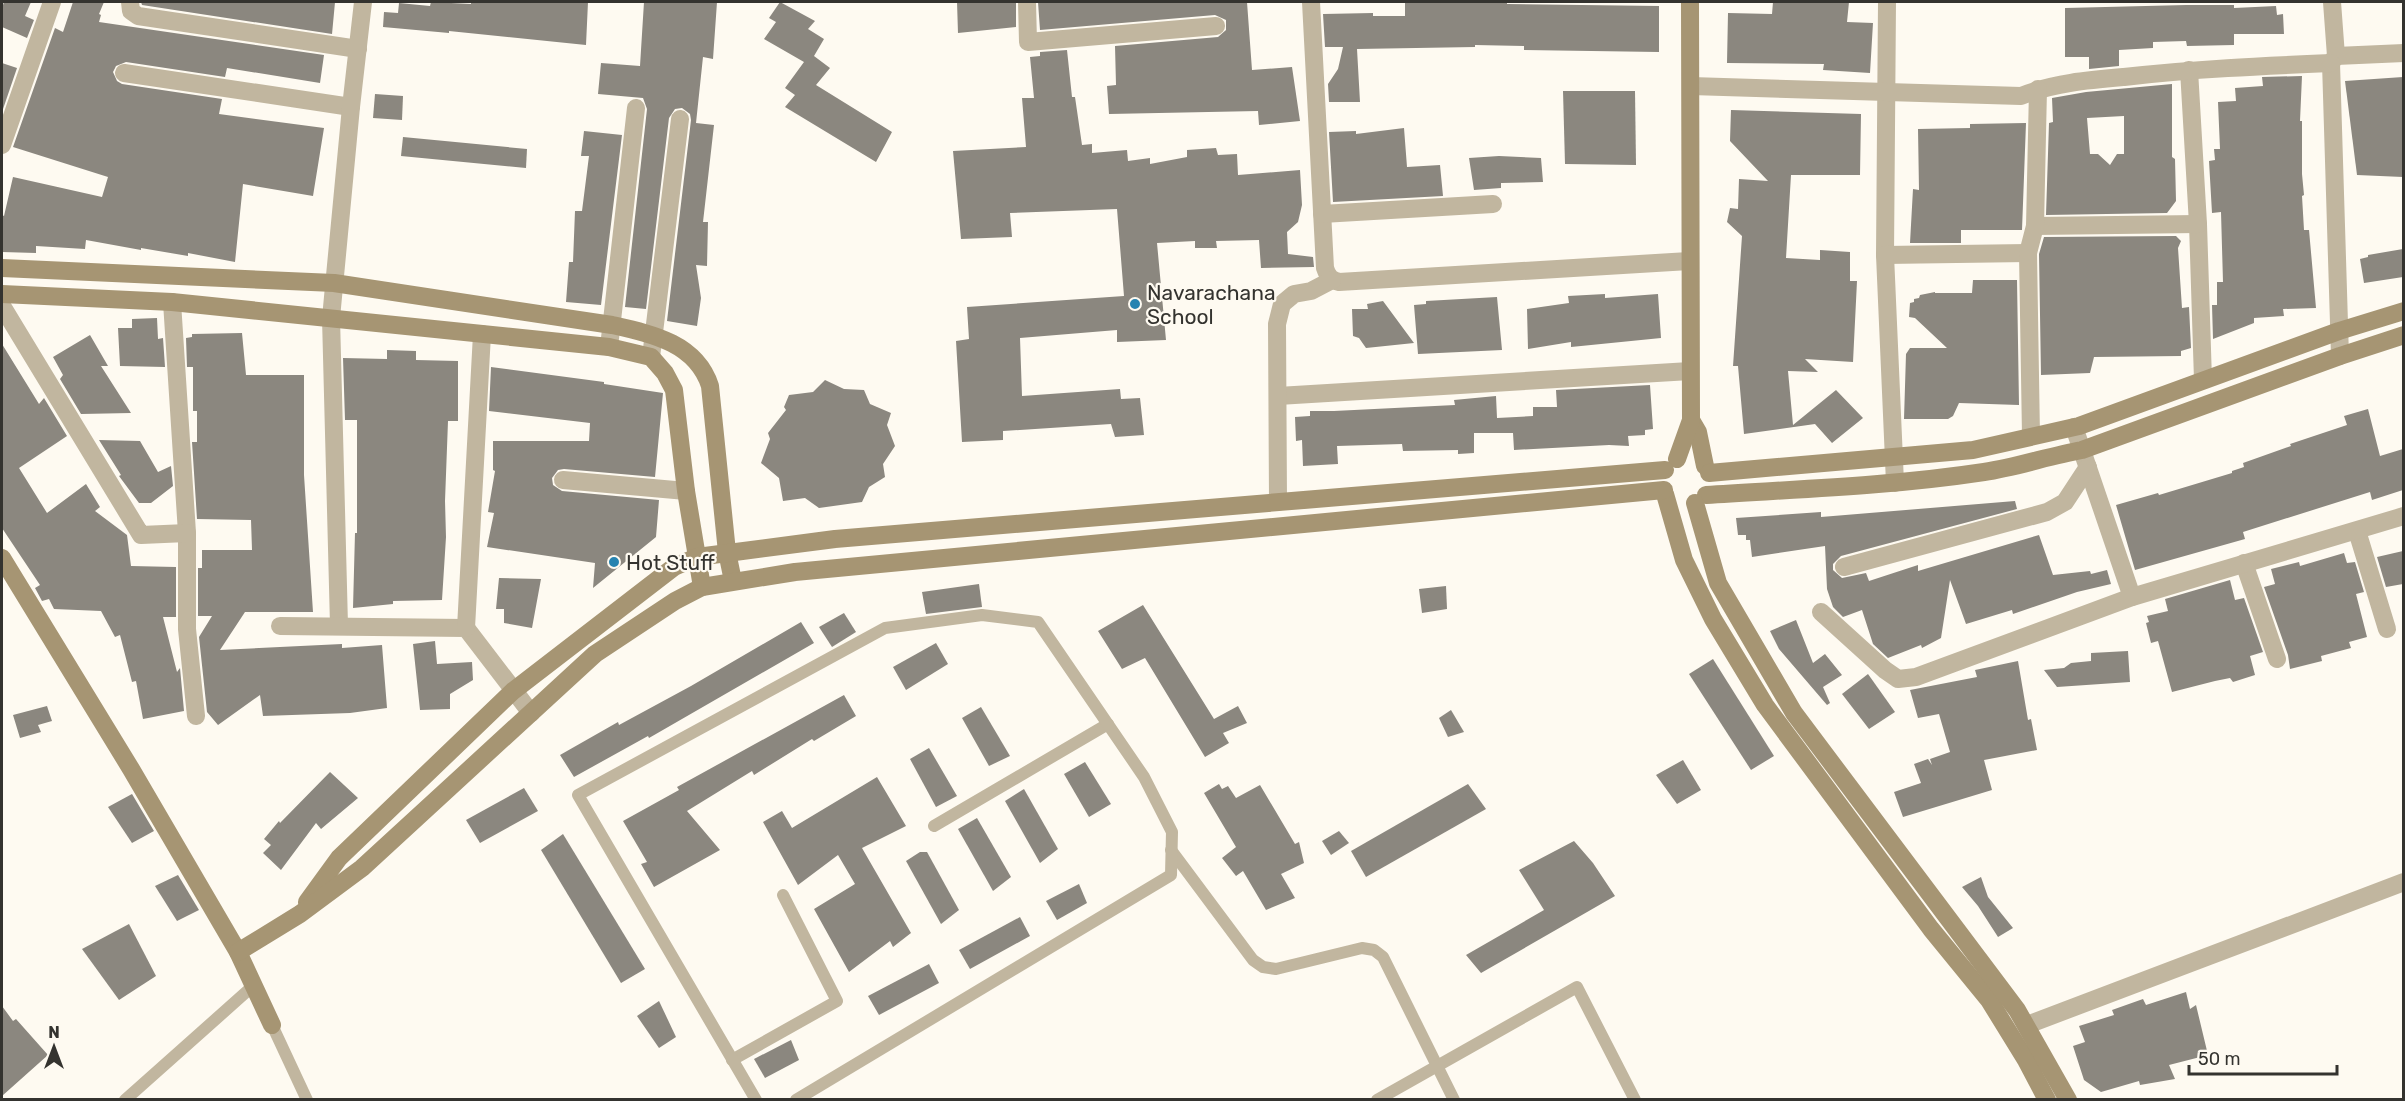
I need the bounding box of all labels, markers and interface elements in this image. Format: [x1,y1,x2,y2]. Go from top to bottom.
place label: Navarachana School [1147,280,1275,329]
marker: Navarachana School [1128,297,1142,311]
place label: Hot Stuff [626,550,715,575]
marker: Hot Stuff [607,555,621,569]
north arrow [24,1017,84,1077]
text: N [48,1023,60,1042]
scale bar [2189,1038,2338,1076]
text: 50 m [2198,1048,2241,1070]

